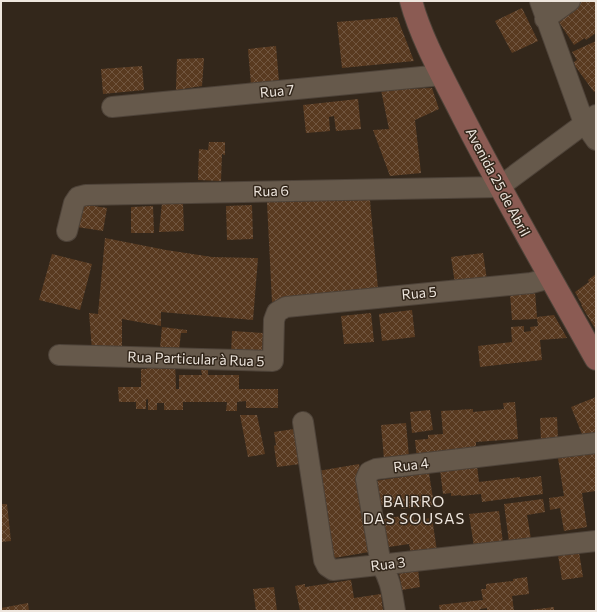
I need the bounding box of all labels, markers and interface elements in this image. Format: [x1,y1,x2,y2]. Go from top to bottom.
street label: Rua 7 [259,81,295,100]
street label: Avenida 25 de Abril [463,125,534,239]
street label: Rua 6 [253,182,289,199]
street label: Rua 5 [401,283,437,303]
street label: Rua Particular à Rua 5 [127,348,265,369]
street label: Rua 4 [392,454,430,475]
district label: BAIRRO DAS SOUSAS [363,492,465,527]
street label: Rua 3 [369,553,406,574]

